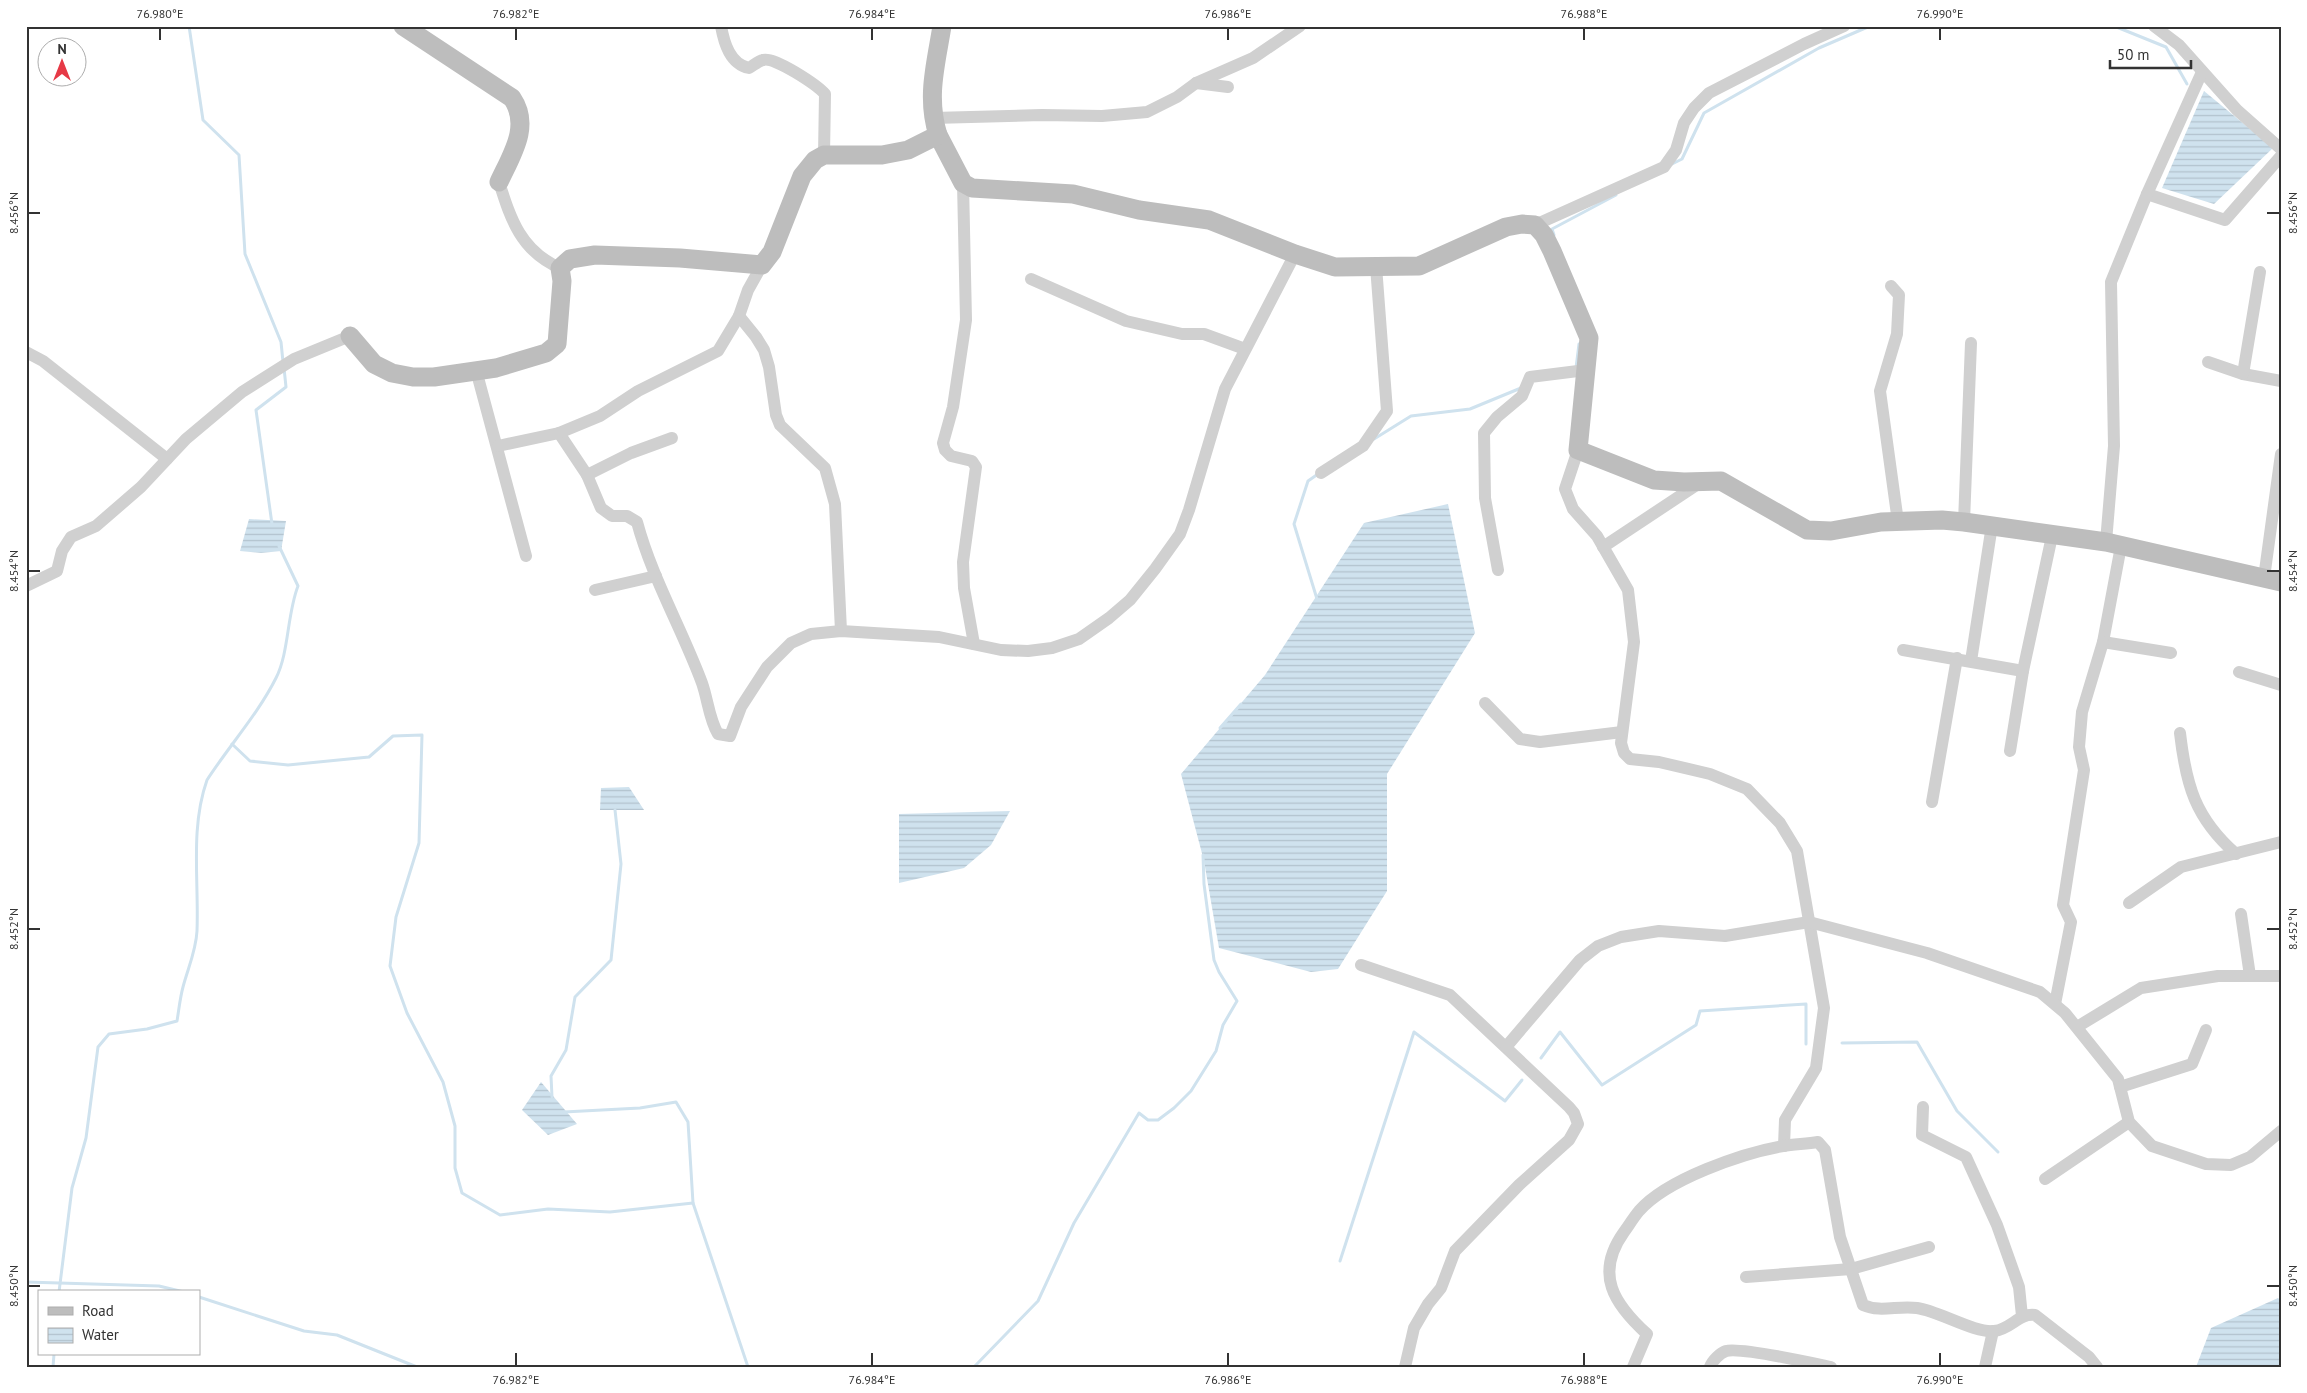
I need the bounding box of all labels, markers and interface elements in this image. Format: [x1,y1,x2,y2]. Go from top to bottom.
text: 76.980°E [137,6,183,21]
text: 76.982°E [493,6,539,21]
text: 76.984°E [849,6,895,21]
text: 76.986°E [1205,6,1251,21]
text: 76.988°E [1561,6,1607,21]
text: 76.990°E [1917,6,1963,21]
north arrow [38,38,88,88]
scale bar [2110,38,2191,70]
text: N [57,40,67,58]
text: 50 m [2117,45,2150,64]
text: 8.456°N [6,192,21,234]
text: 8.456°N [2285,192,2300,234]
text: 8.454°N [6,550,21,592]
text: 8.454°N [2285,550,2300,592]
text: 8.452°N [6,908,21,950]
text: 8.452°N [2285,908,2300,950]
text: 8.450°N [6,1265,21,1307]
text: 8.450°N [2285,1265,2300,1307]
legend [38,1290,200,1356]
text: Road [82,1301,114,1320]
text: Water [82,1325,119,1344]
text: 76.982°E [493,1372,539,1387]
text: 76.984°E [849,1372,895,1387]
text: 76.986°E [1205,1372,1251,1387]
text: 76.988°E [1561,1372,1607,1387]
text: 76.990°E [1917,1372,1963,1387]

